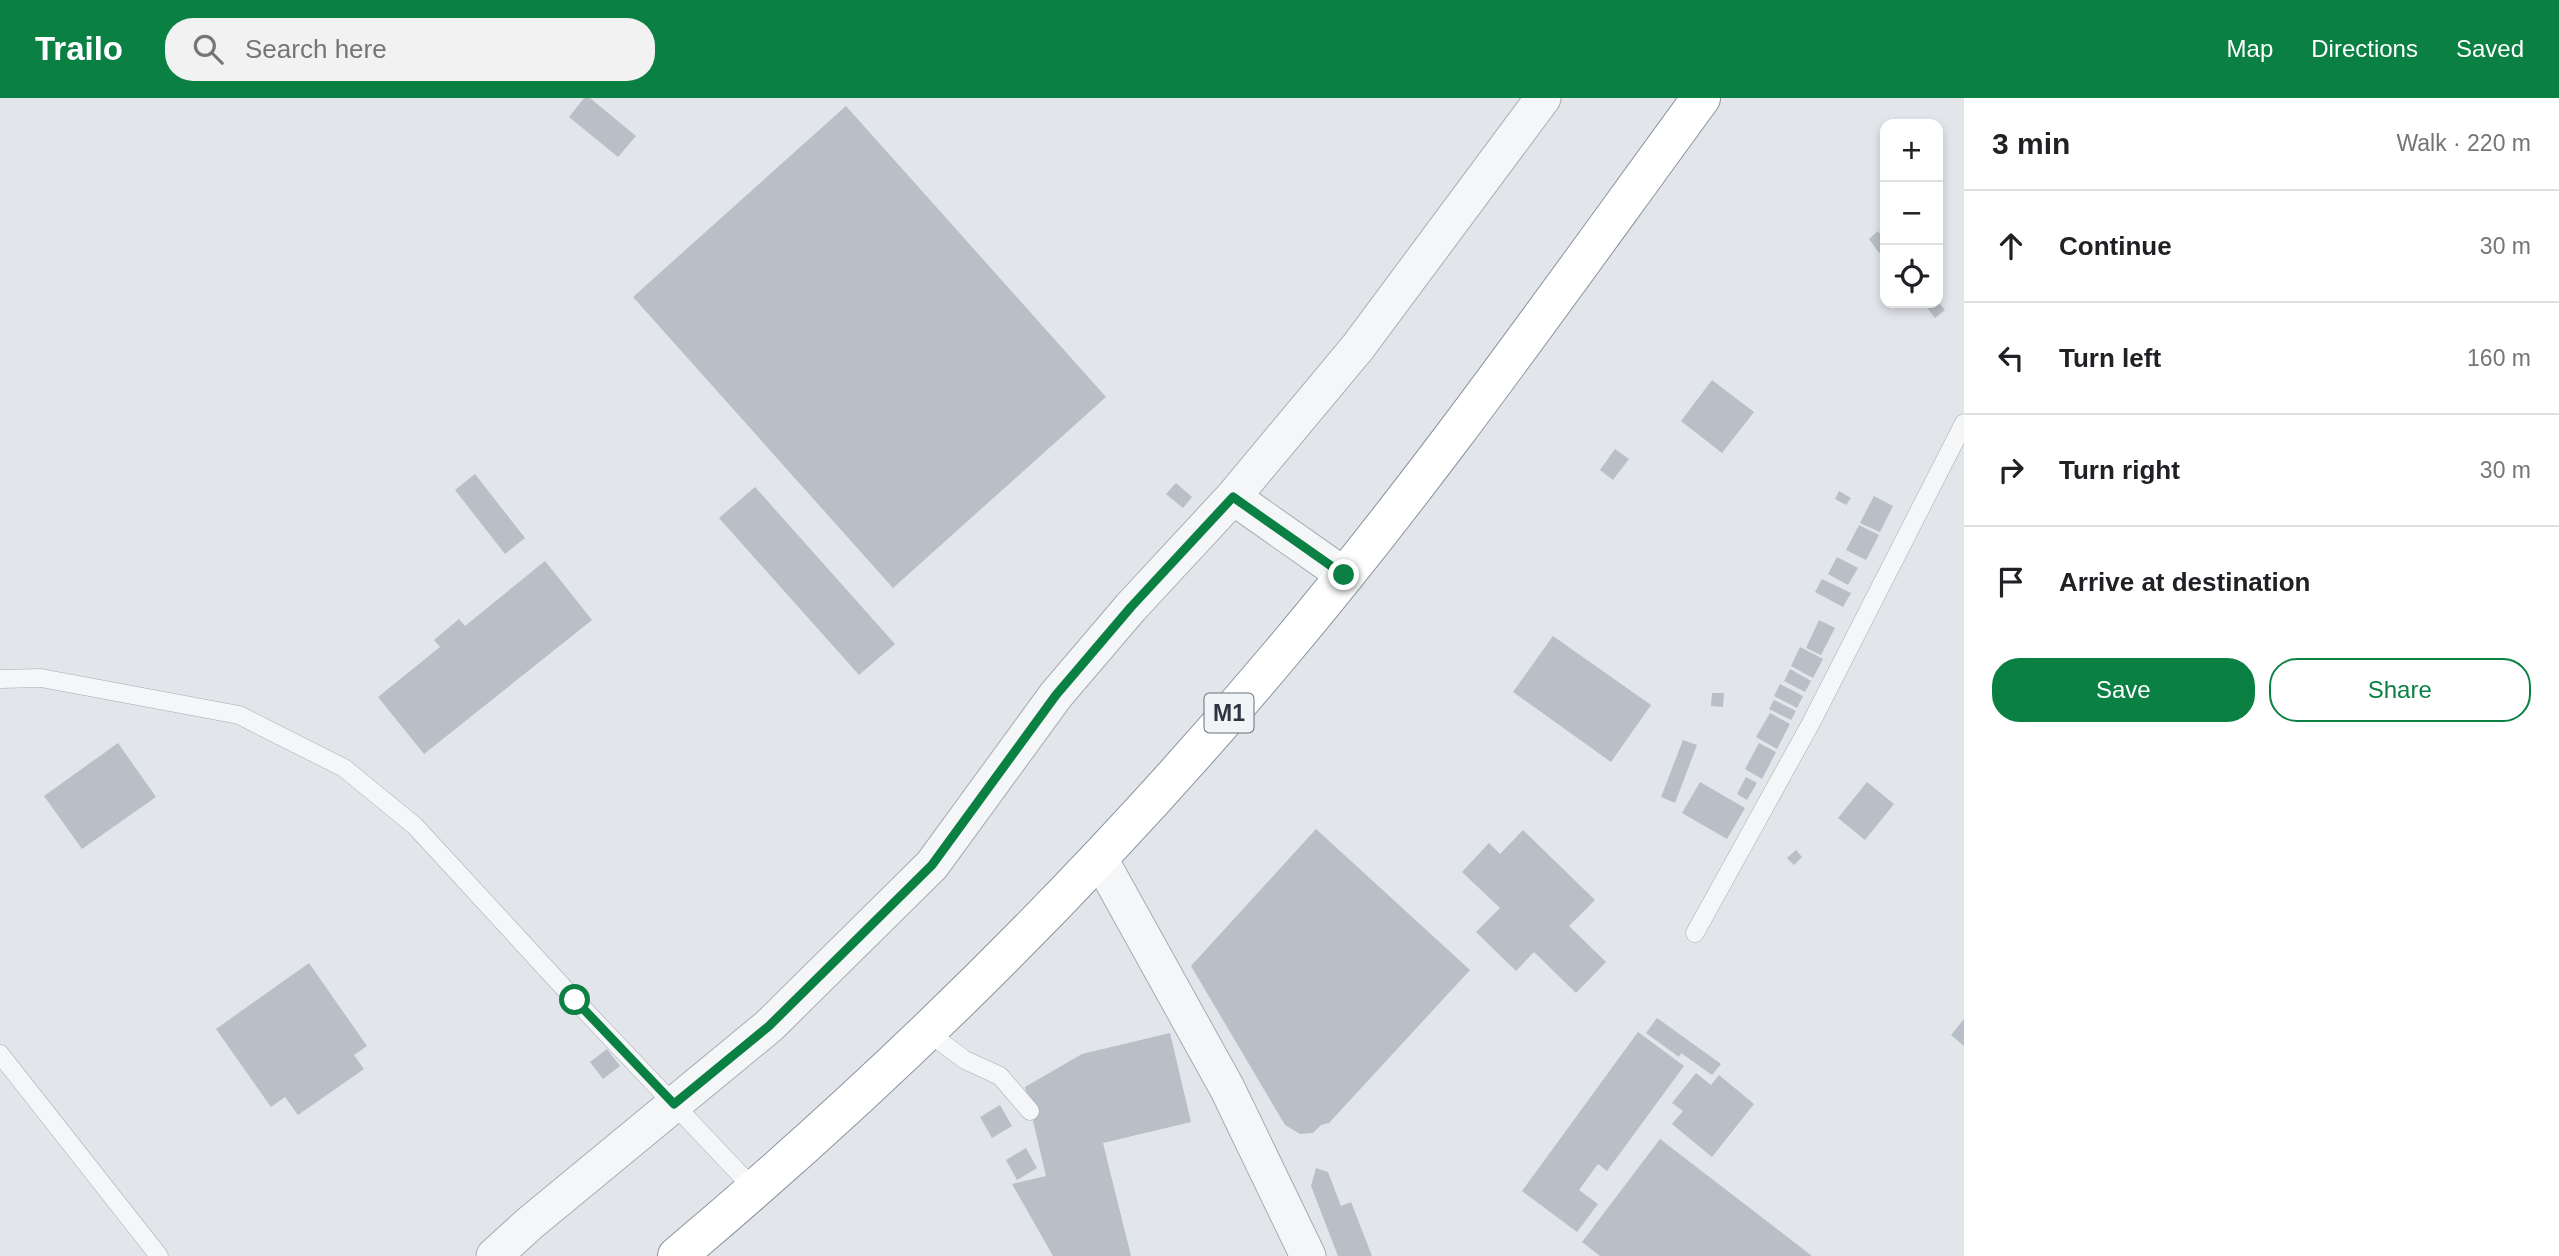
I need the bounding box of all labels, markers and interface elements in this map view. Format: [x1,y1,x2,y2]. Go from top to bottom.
search box [165,18,655,81]
text: Trailo [35,30,123,67]
icon: search [189,30,227,68]
text: Search here [245,34,387,64]
text: Map [2227,35,2273,62]
text: Directions [2311,35,2418,62]
text: Saved [2456,35,2524,62]
map controls [1880,119,1943,308]
button: + [1880,119,1943,182]
text: 3 min [1992,127,2070,160]
text: Walk · 220 m [2396,130,2531,156]
button: − [1880,182,1943,245]
icon: ahead [1992,227,2030,265]
text: Continue [2059,231,2172,261]
text: 30 m [2480,233,2531,259]
button: locate [1880,245,1943,308]
icon: left [1992,339,2030,377]
text: Turn left [2059,343,2161,373]
text: 160 m [2467,345,2531,371]
icon: right [1992,451,2030,489]
text: Turn right [2059,455,2180,485]
text: 30 m [2480,457,2531,483]
route end [1328,559,1359,590]
icon: arrive [1992,563,2030,601]
text: Arrive at destination [2059,567,2310,597]
button: Save [1992,658,2255,722]
button: Share [2269,658,2531,722]
road number: M1 [1204,694,1254,733]
route start [559,984,590,1015]

